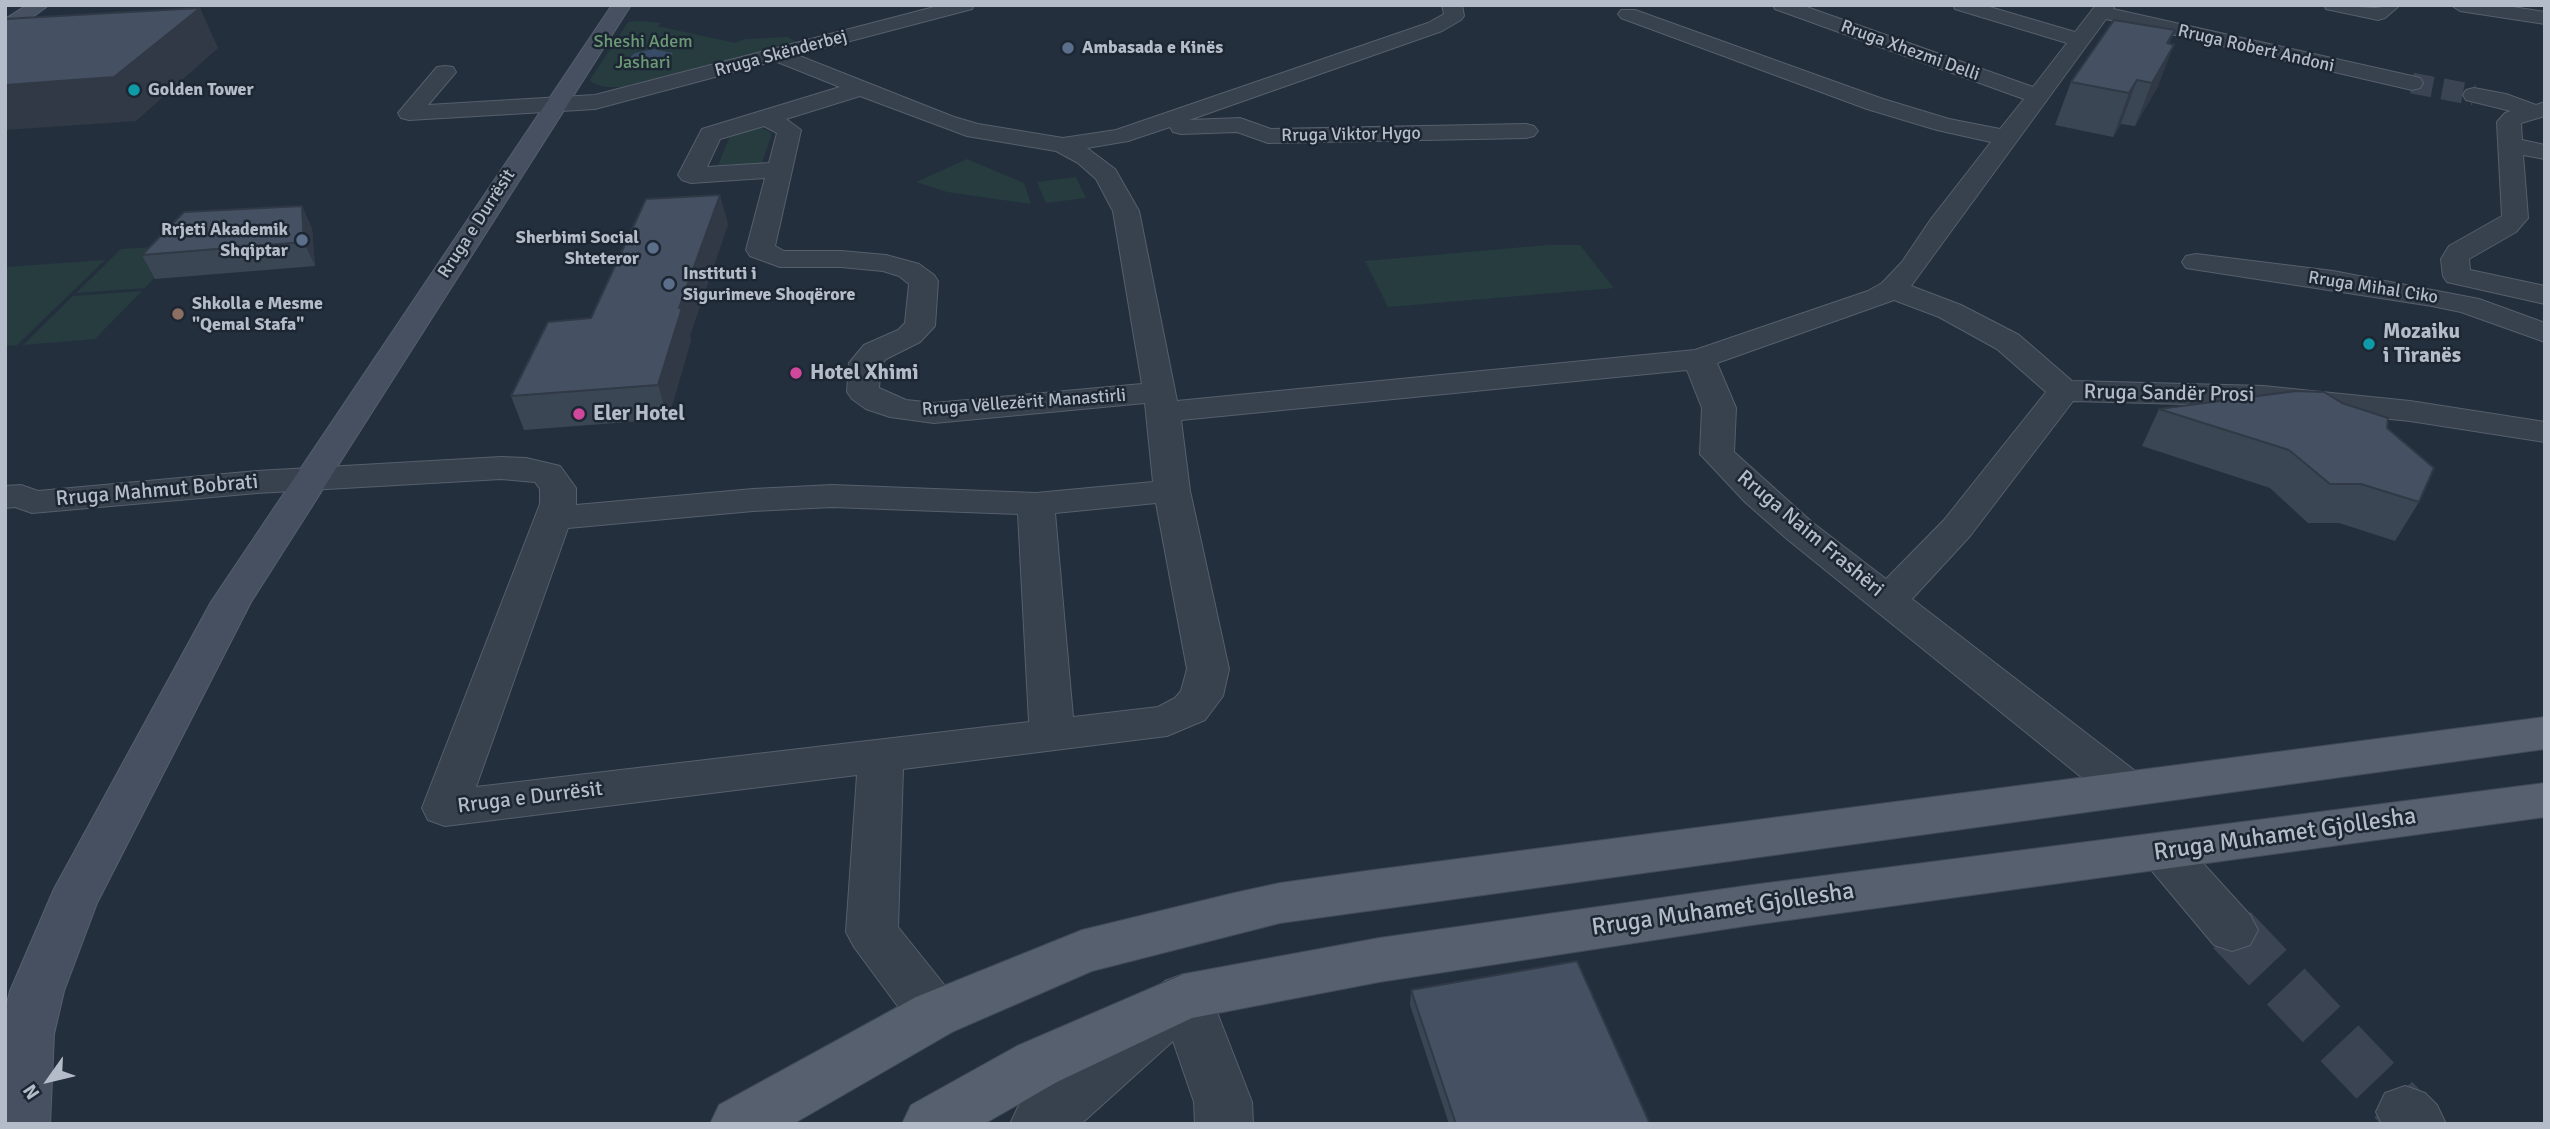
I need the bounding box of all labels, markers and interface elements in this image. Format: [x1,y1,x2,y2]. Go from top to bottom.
street label: Rruga Xhezmi Delli [1838,16,1982,86]
street label: Rruga Robert Andoni [2176,20,2336,78]
street label: Rruga Skënderbej [712,26,850,82]
park label: Sheshi Adem Jashari [593,31,693,74]
place label: Ambasada e Kinës [1082,37,1223,59]
marker: Ambasada e Kinës [1060,40,1076,56]
place label: Golden Tower [148,79,254,101]
marker: Golden Tower [126,82,142,98]
street label: Rruga Viktor Hygo [1281,123,1421,147]
street label: Rruga e Durrësit [434,166,520,282]
place label: Rrjeti Akademik Shqiptar [161,219,288,262]
place label: Sherbimi Social Shteteror [516,227,639,270]
marker: Rrjeti Akademik Shqiptar [294,232,310,248]
marker: Sherbimi Social Shteteror [645,240,661,256]
place label: Instituti i Sigurimeve Shoqërore [683,263,855,306]
street label: Rruga Mihal Ciko [2307,267,2439,309]
marker: Instituti i Sigurimeve Shoqërore [661,276,677,292]
place label: Shkolla e Mesme "Qemal Stafa" [192,293,323,336]
marker: Shkolla e Mesme "Qemal Stafa" [170,306,186,322]
place label: Mozaiku i Tiranës [2383,319,2461,369]
marker: Mozaiku i Tiranës [2361,336,2377,352]
place label: Hotel Xhimi [810,360,919,386]
marker: Hotel Xhimi [788,365,804,381]
street label: Rruga Sandër Prosi [2083,380,2255,408]
street label: Rruga Vëllezërit Manastirli [921,385,1127,421]
place label: Eler Hotel [593,401,685,427]
marker: Eler Hotel [571,406,587,422]
street label: Rruga Naim Frashëri [1732,465,1888,603]
street label: Rruga Mahmut Bobrati [55,470,259,512]
street label: Rruga e Durrësit [456,777,604,819]
street label: Rruga Muhamet Gjollesha [2152,802,2418,868]
street label: Rruga Muhamet Gjollesha [1590,877,1856,943]
north arrow [14,1045,84,1115]
text: N [18,1080,45,1104]

